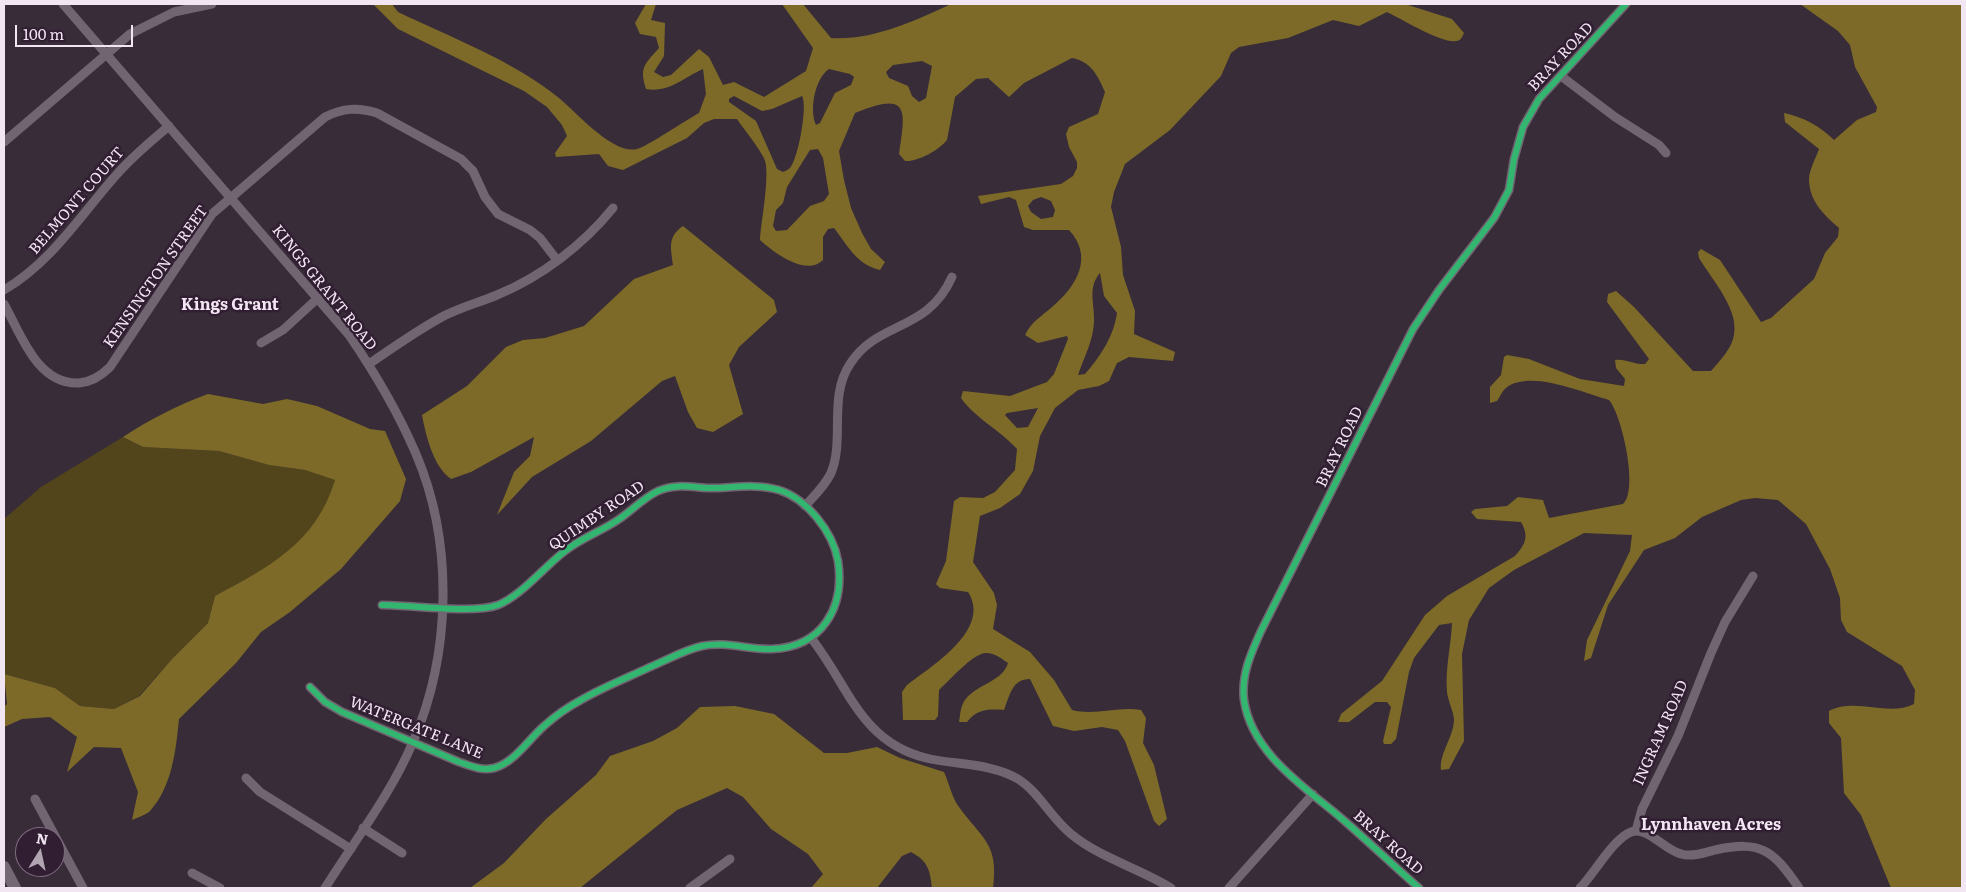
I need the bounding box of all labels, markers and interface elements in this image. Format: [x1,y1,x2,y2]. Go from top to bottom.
scale bar [18,15,135,47]
street label: BRAY ROAD [1525,19,1597,95]
text: 100 m [23,22,64,45]
street label: BELMONT COURT [26,144,128,258]
street label: KENSINGTON STREET [100,202,212,352]
street label: KINGS GRANT ROAD [268,222,380,354]
district label: Kings Grant [181,295,279,315]
street label: BRAY ROAD [1313,404,1367,490]
street label: QUIMBY ROAD [546,477,648,555]
street label: INGRAM ROAD [1630,678,1692,788]
street label: WATERGATE LANE [347,693,485,763]
street label: BRAY ROAD [1350,807,1426,879]
district label: Lynnhaven Acres [1641,815,1781,835]
north arrow [15,827,65,877]
text: N [35,827,50,849]

